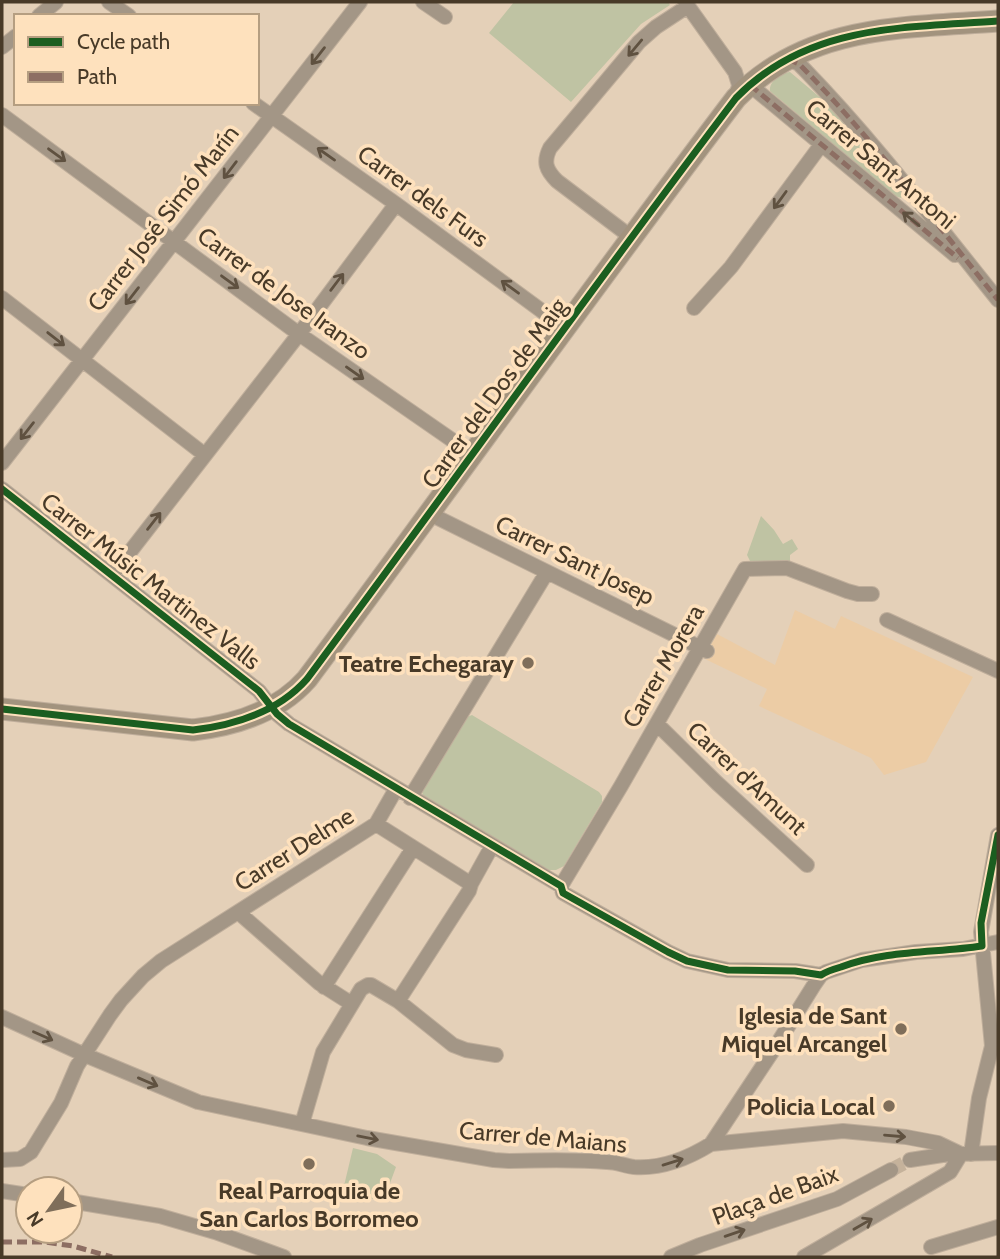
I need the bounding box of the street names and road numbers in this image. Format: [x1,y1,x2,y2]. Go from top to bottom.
street label: Carrer Sant Antoni [800,93,962,235]
street label: Carrer José Simó Marín [81,119,245,317]
street label: Carrer dels Furs [352,139,494,253]
street label: Carrer de Jose Iranzo [192,221,376,365]
street label: Carrer del Dos de Maig [415,291,573,494]
street label: Carrer Músic Martinez Valls [36,486,266,676]
street label: Carrer Sant Josep [491,509,659,611]
street label: Carrer Morera [616,599,710,733]
street label: Carrer d'Amunt [681,715,813,841]
street label: Carrer Delme [229,801,359,897]
street label: Carrer de Maians [458,1115,628,1159]
street label: Plaça de Baix [708,1159,843,1231]

